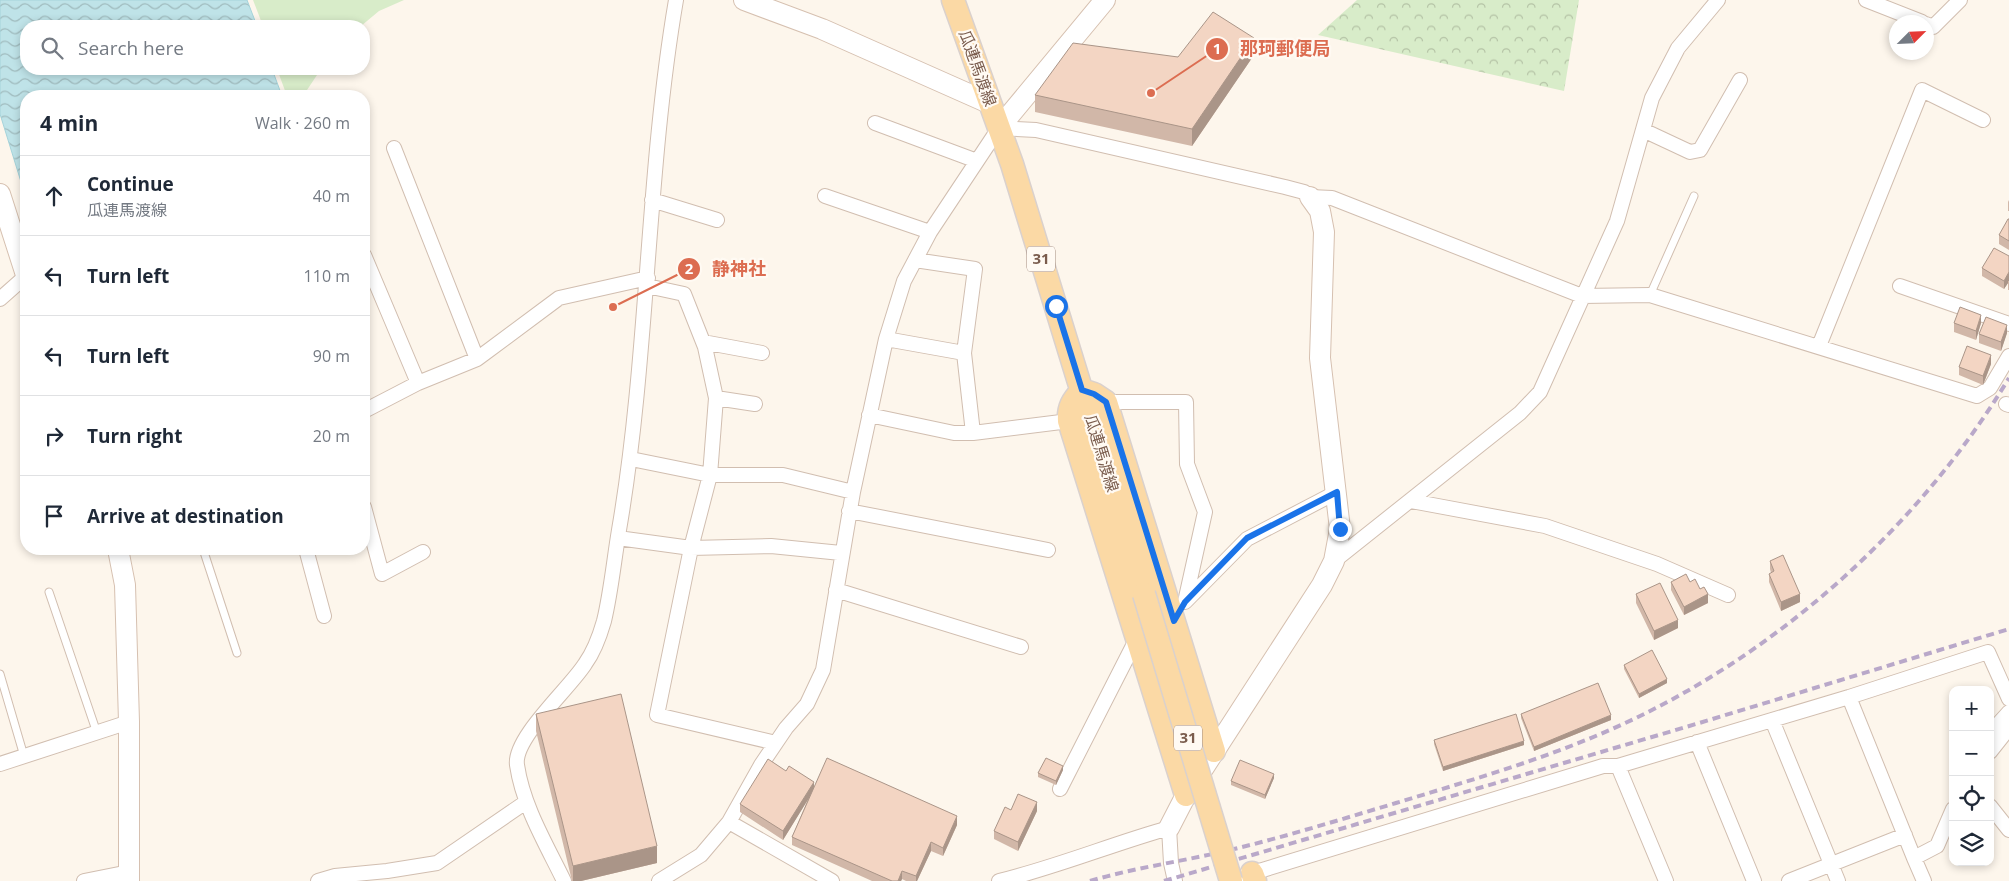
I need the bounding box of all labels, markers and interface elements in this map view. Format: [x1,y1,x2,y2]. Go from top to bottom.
north arrow [1889,15,1934,60]
search box [20,20,370,75]
street label: 瓜連馬渡線 [954,27,1002,109]
callout: 那珂郵便局 [1205,32,1340,65]
icon: search [38,34,66,62]
text: Search here [78,35,184,61]
text: 那珂郵便局 [1240,36,1330,60]
text: 1 [1213,38,1221,58]
text: 4 min [40,109,98,137]
text: Walk · 260 m [255,112,350,134]
text: Continue [87,171,174,197]
icon: ahead [40,182,68,210]
text: 40 m [313,185,350,207]
text: 瓜連馬渡線 [87,199,167,221]
road number: 31 [1027,246,1055,272]
callout: 静神社 [677,252,776,285]
text: 静神社 [712,256,766,280]
text: 2 [685,258,694,278]
icon: left [40,262,68,290]
text: Turn left [87,263,169,289]
text: 110 m [304,265,350,287]
route start [1045,295,1068,318]
icon: left [40,342,68,370]
text: Turn left [87,343,169,369]
text: 90 m [313,345,350,367]
street label: 瓜連馬渡線 [1080,412,1124,494]
icon: right [40,422,68,450]
text: Turn right [87,423,182,449]
text: 20 m [313,425,350,447]
icon: arrive [40,502,68,530]
text: Arrive at destination [87,503,284,529]
route end [1329,518,1352,541]
map controls [1949,686,1994,866]
button: + [1949,686,1994,731]
road number: 31 [1174,726,1202,750]
button: − [1949,731,1994,776]
button: locate [1949,776,1994,821]
button: layers [1949,821,1994,866]

